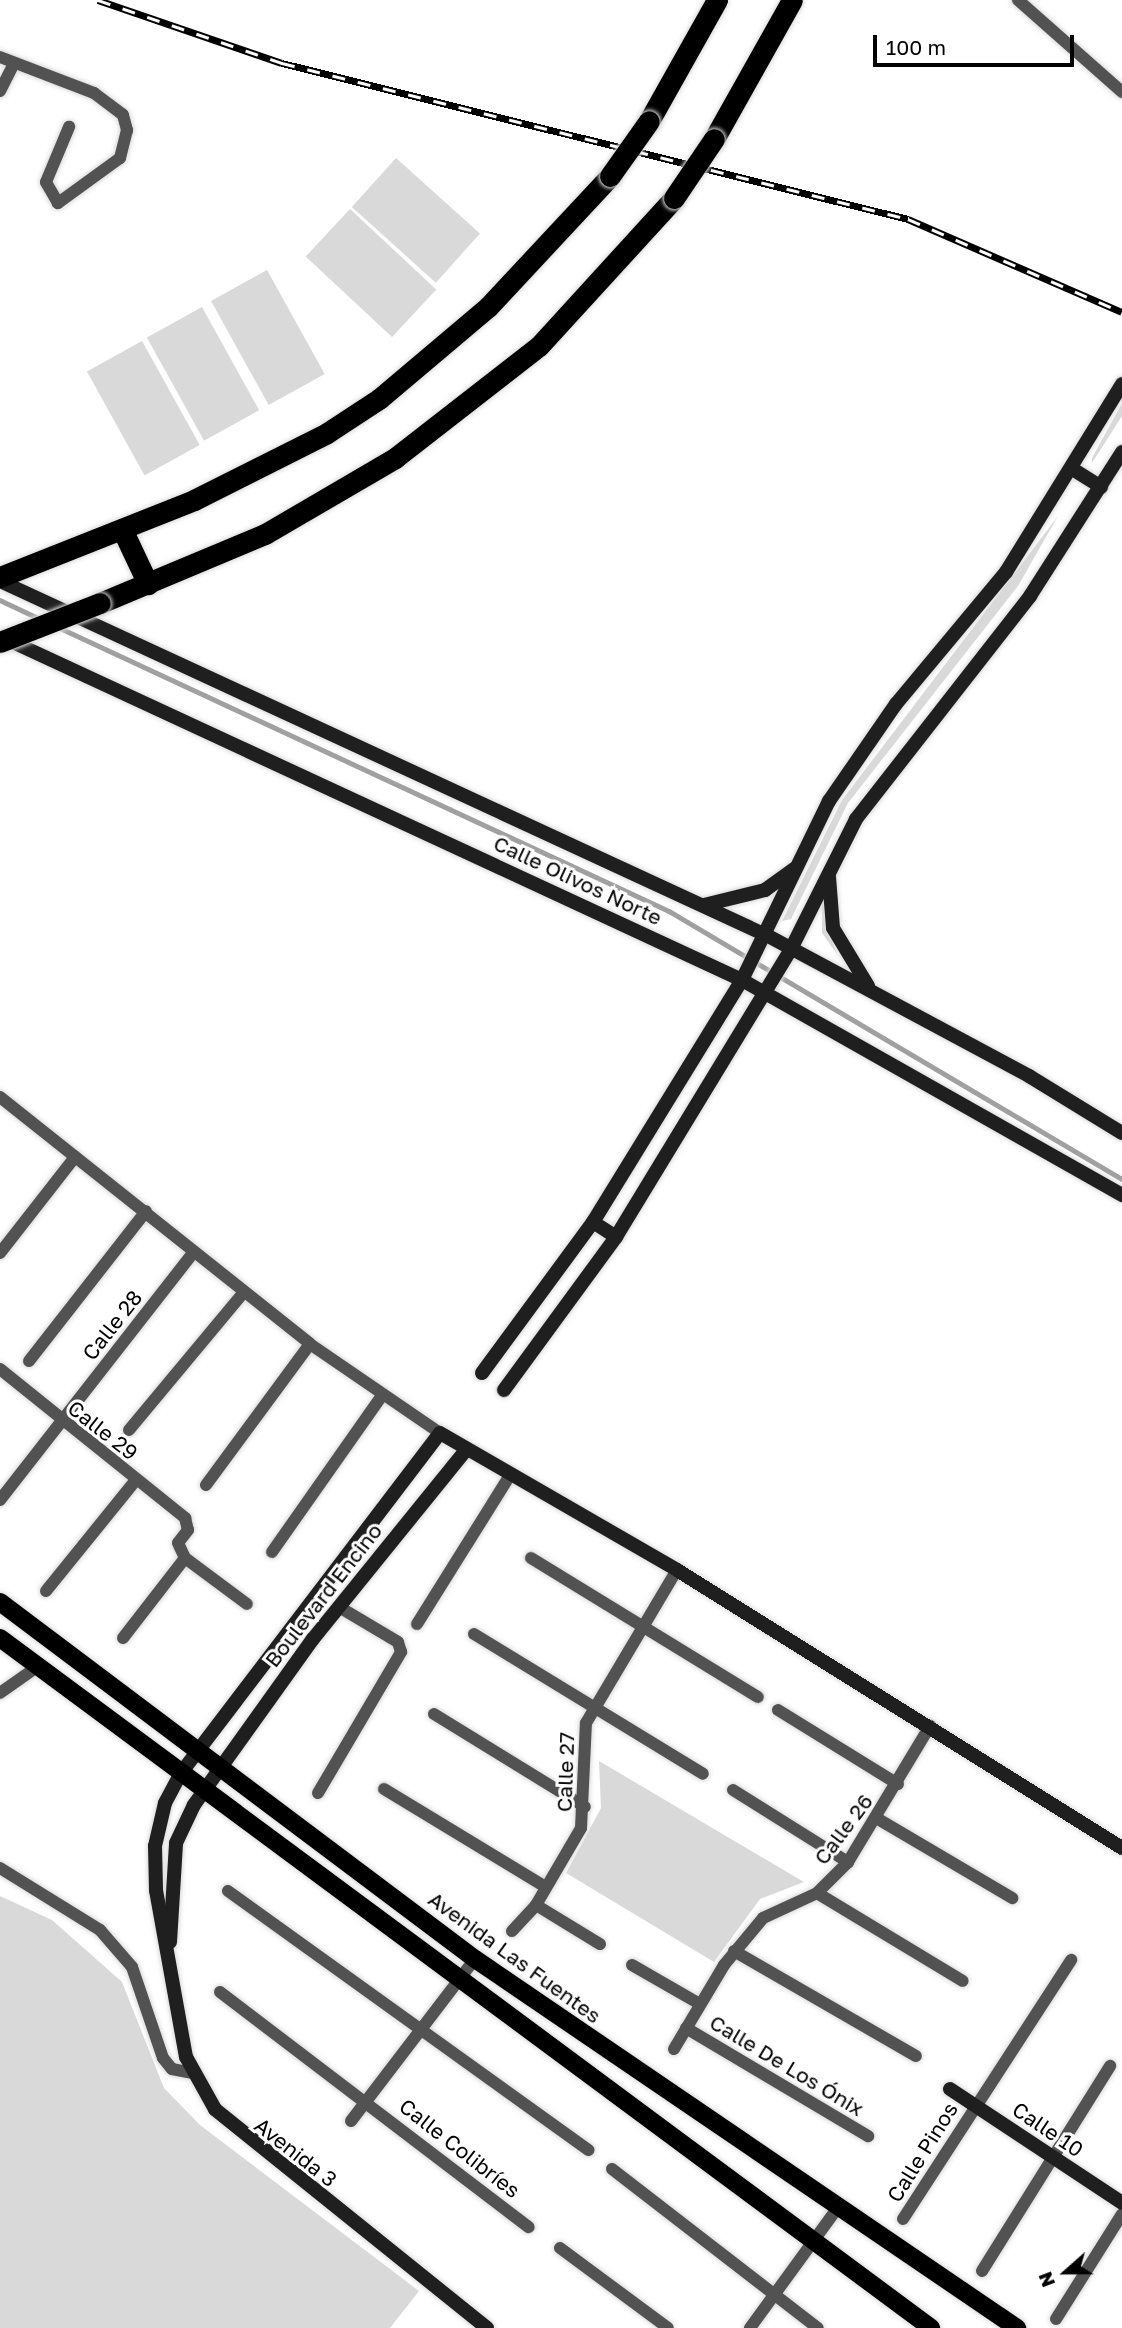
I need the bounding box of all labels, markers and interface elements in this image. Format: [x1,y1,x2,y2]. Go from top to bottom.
scale bar [877,21,1078,65]
text: 100 m [886,34,946,60]
street label: Calle Olivos Norte [490,830,666,930]
street label: Calle 28 [77,1285,147,1365]
street label: Calle 29 [63,1395,143,1465]
street label: Boulevard Encino [259,1518,387,1672]
street label: Calle 27 [551,1732,579,1812]
street label: Calle 26 [808,1789,878,1869]
street label: Avenida Las Fuentes [424,1886,606,2028]
street label: Calle De Los Ónix [705,2009,869,2121]
street label: Calle Colibríes [395,2093,525,2203]
street label: Calle 10 [1008,2096,1088,2162]
street label: Calle Pinos [881,2097,963,2207]
street label: Avenida 3 [250,2112,342,2192]
north arrow [1031,2237,1101,2307]
text: N [1033,2269,1059,2291]

